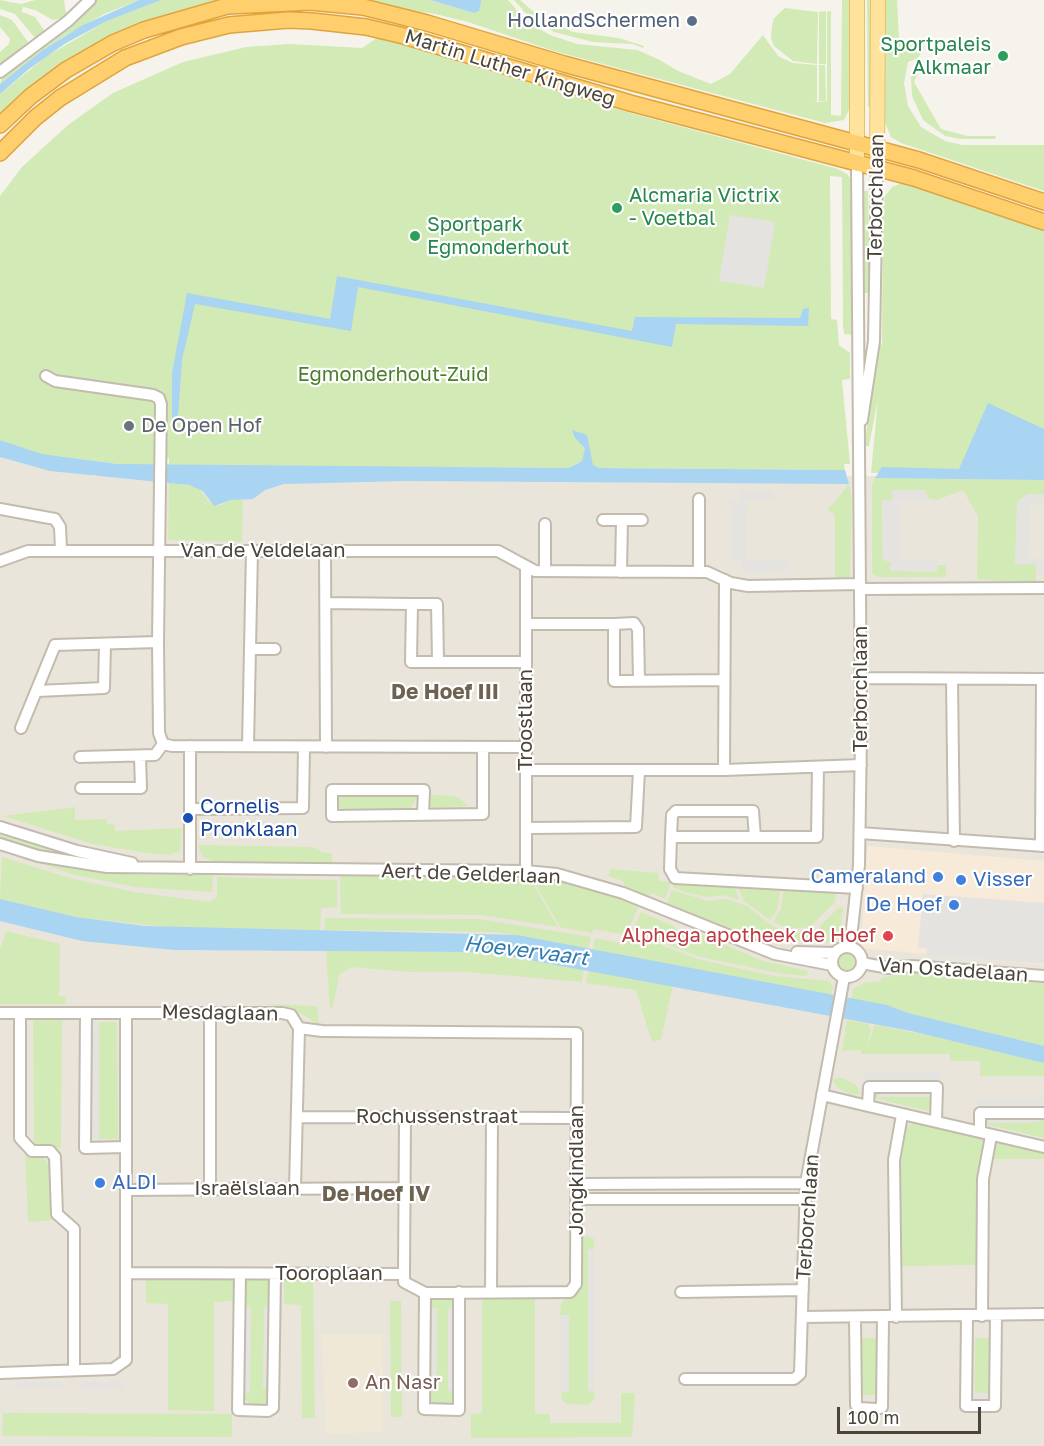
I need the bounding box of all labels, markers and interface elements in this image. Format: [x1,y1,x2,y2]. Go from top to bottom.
place label: HollandSchermen [507,9,680,33]
marker: HollandSchermen [685,14,699,28]
street label: Martin Luther Kingweg [402,25,618,111]
place label: Sportpaleis Alkmaar [880,33,991,80]
marker: Sportpaleis Alkmaar [996,49,1010,63]
street label: Terborchlaan [863,134,889,260]
place label: Alcmaria Victrix - Voetbal [629,184,779,231]
marker: Alcmaria Victrix - Voetbal [610,201,624,215]
place label: Sportpark Egmonderhout [427,213,569,260]
marker: Sportpark Egmonderhout [408,229,422,243]
park label: Egmonderhout-Zuid [298,363,488,387]
place label: De Open Hof [141,414,262,438]
marker: De Open Hof [122,419,136,433]
street label: Van de Veldelaan [181,539,345,563]
street label: Terborchlaan [849,626,873,752]
street label: Troostlaan [514,669,538,771]
district label: De Hoef III [391,679,499,705]
place label: Cornelis Pronklaan [200,795,298,842]
marker: Cornelis Pronklaan [181,811,195,825]
street label: Aert de Gelderlaan [381,859,561,889]
place label: Cameraland [811,865,926,889]
place label: Visser [973,868,1032,892]
marker: Cameraland [931,870,945,884]
marker: Visser [954,873,968,887]
place label: De Hoef [866,893,942,917]
marker: De Hoef [947,898,961,912]
place label: Alphega apotheek de Hoef [622,924,876,948]
marker: Alphega apotheek de Hoef [881,929,895,943]
water label: Hoevervaart [463,931,589,971]
street label: Van Ostadelaan [877,953,1029,987]
street label: Mesdaglaan [161,1000,279,1026]
street label: Rochussenstraat [356,1105,518,1129]
street label: Jongkindlaan [565,1105,589,1235]
street label: Terborchlaan [792,1153,824,1281]
place label: ALDI [112,1171,157,1195]
marker: ALDI [93,1176,107,1190]
street label: Israëlslaan [194,1177,300,1201]
district label: De Hoef IV [322,1181,430,1207]
street label: Tooroplaan [275,1262,383,1286]
place label: An Nasr [365,1371,441,1395]
marker: An Nasr [346,1376,360,1390]
scale bar [840,1395,984,1433]
text: 100 m [848,1406,899,1428]

